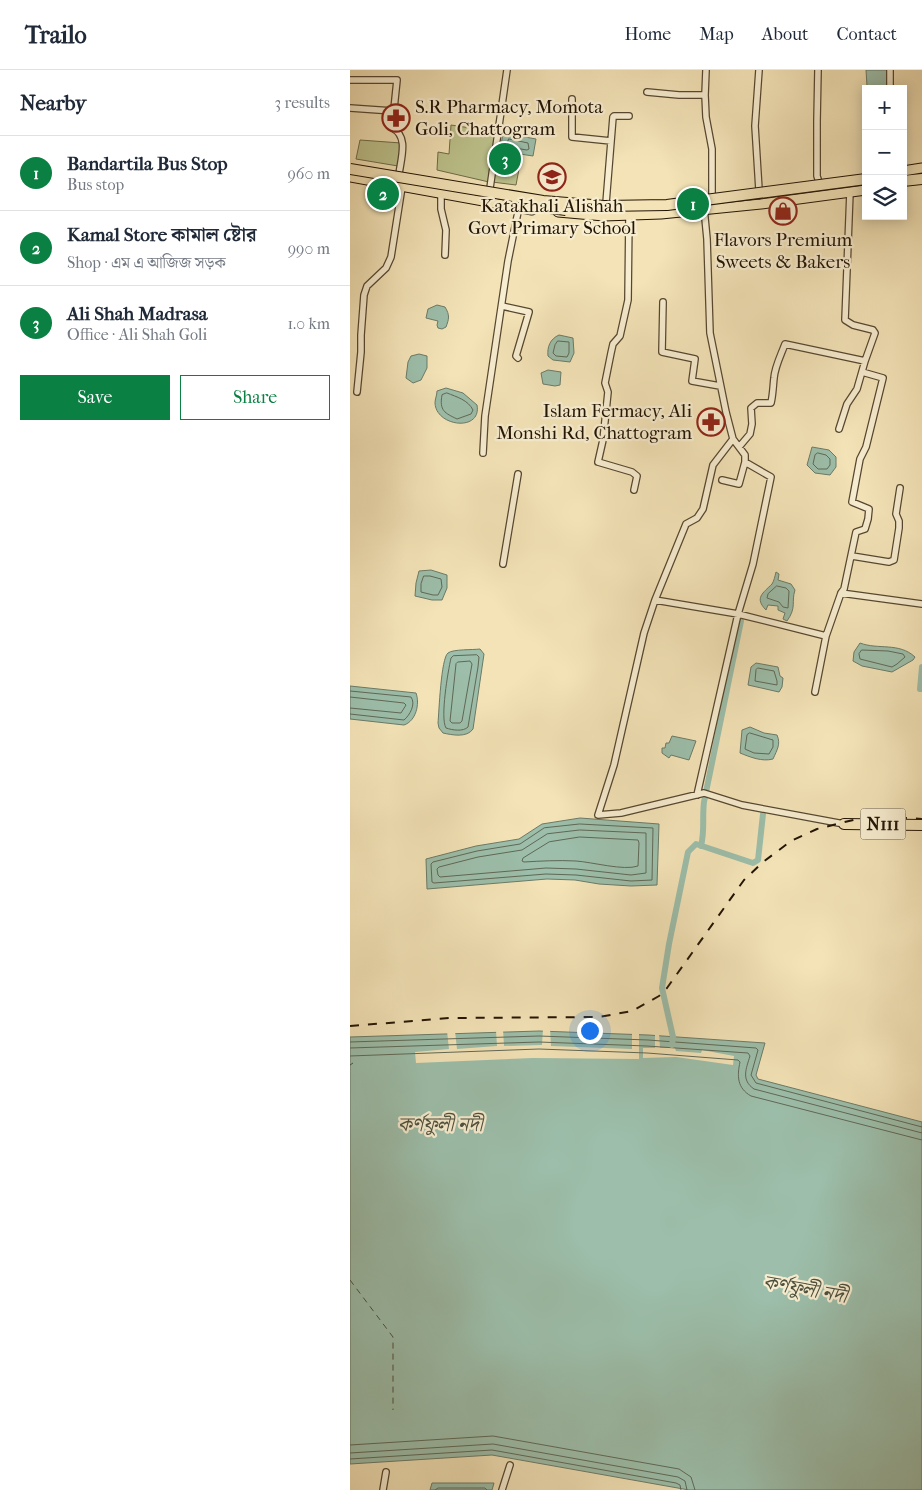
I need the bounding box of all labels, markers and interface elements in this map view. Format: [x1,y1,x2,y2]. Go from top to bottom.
text: Trailo [25,21,87,49]
text: Home [624,24,671,45]
text: Map [699,24,734,45]
text: About [762,24,808,45]
text: Contact [836,24,897,45]
map controls [862,85,907,220]
button: + [862,85,907,130]
text: Nearby [20,91,86,115]
text: 3 results [274,93,330,112]
place label: S.R Pharmacy, Momota Goli, Chattogram [415,96,603,140]
pharmacy icon: S.R Pharmacy, Momota Goli, Chattogram [381,103,411,133]
button: − [862,130,907,175]
pin: 3 [489,140,521,178]
text: Bandartila Bus Stop [67,153,228,175]
school or university icon: Katakhali Alishah Govt Primary School [537,162,567,192]
text: 1 [33,164,39,183]
text: 960 m [287,164,330,183]
text: Bus stop [67,175,124,194]
pin: 2 [367,175,399,213]
button: layers [862,175,907,220]
pin: 1 [677,185,709,223]
place label: Katakhali Alishah Govt Primary School [468,195,636,239]
shop icon: Flavors Premium Sweets & Bakers [768,196,798,226]
text: Kamal Store কামাল ষ্টোর [67,224,257,246]
place label: Flavors Premium Sweets & Bakers [714,229,852,273]
text: 2 [32,239,40,258]
text: 990 m [288,239,330,258]
text: Shop · এম এ আজিজ সড়ক [67,253,226,272]
text: Ali Shah Madrasa [67,303,207,325]
text: 3 [33,314,39,333]
text: 1.0 km [287,314,330,333]
text: Office · Ali Shah Goli [67,325,207,344]
button: Save [20,375,170,420]
button: Share [180,375,330,420]
place label: Islam Fermacy, Ali Monshi Rd, Chattogram [496,400,692,444]
pharmacy icon: Islam Fermacy, Ali Monshi Rd, Chattogram [696,407,726,437]
road number: N111 [860,809,906,840]
your location [577,1018,603,1044]
water label: কর্ণফুলী নদী [398,1112,484,1136]
water label: কর্ণফুলী নদী [761,1269,851,1308]

